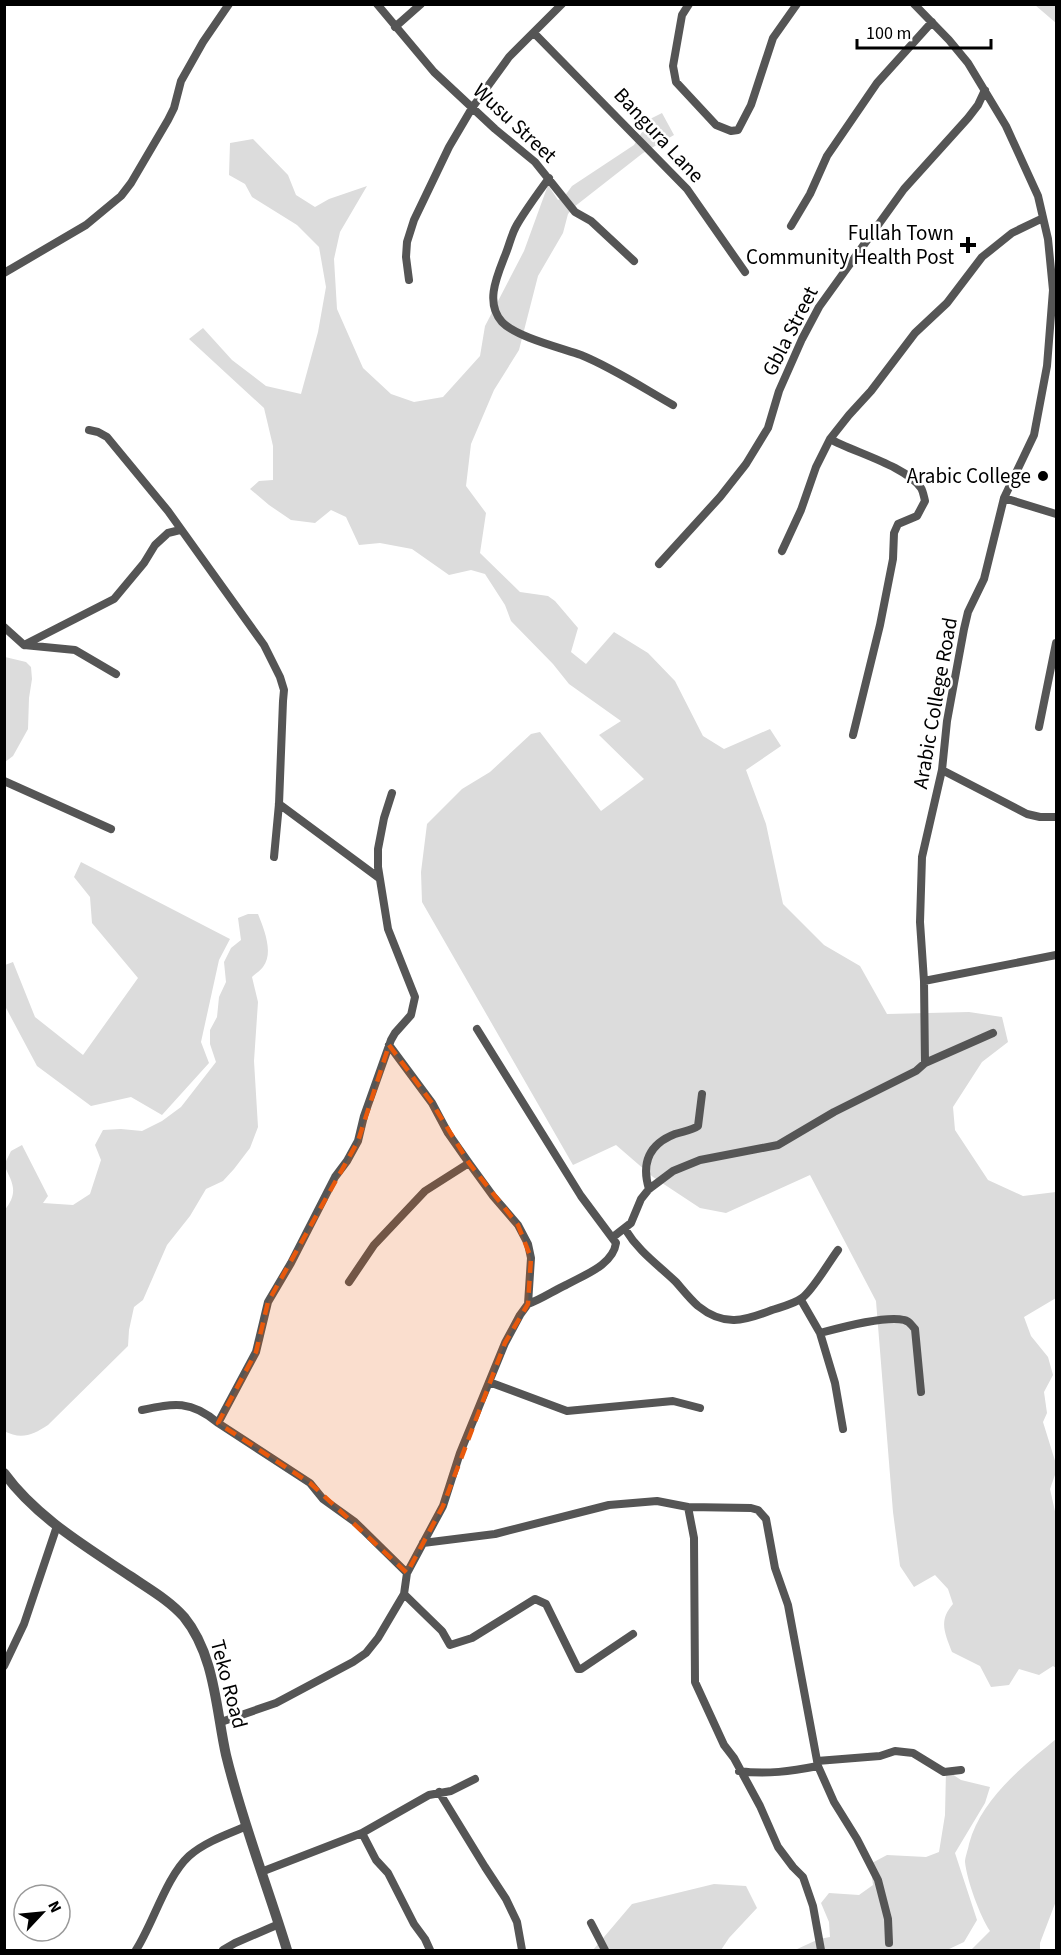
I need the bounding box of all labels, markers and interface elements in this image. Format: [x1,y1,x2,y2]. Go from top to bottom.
scale bar [857,12,990,50]
text: 100 m [866,21,911,46]
street label: Wusu Street [466,76,564,170]
street label: Bangura Lane [607,81,711,189]
place label: Fullah Town Community Health Post [746,218,954,272]
marker: Fullah Town Community Health Post [959,236,977,254]
street label: Gbla Street [755,281,825,381]
place label: Arabic College [907,461,1031,491]
marker: Arabic College [1036,469,1050,483]
street label: Arabic College Road [905,615,965,791]
street label: Teko Road [203,1636,255,1732]
north arrow [12,1883,72,1943]
text: N [42,1897,67,1916]

